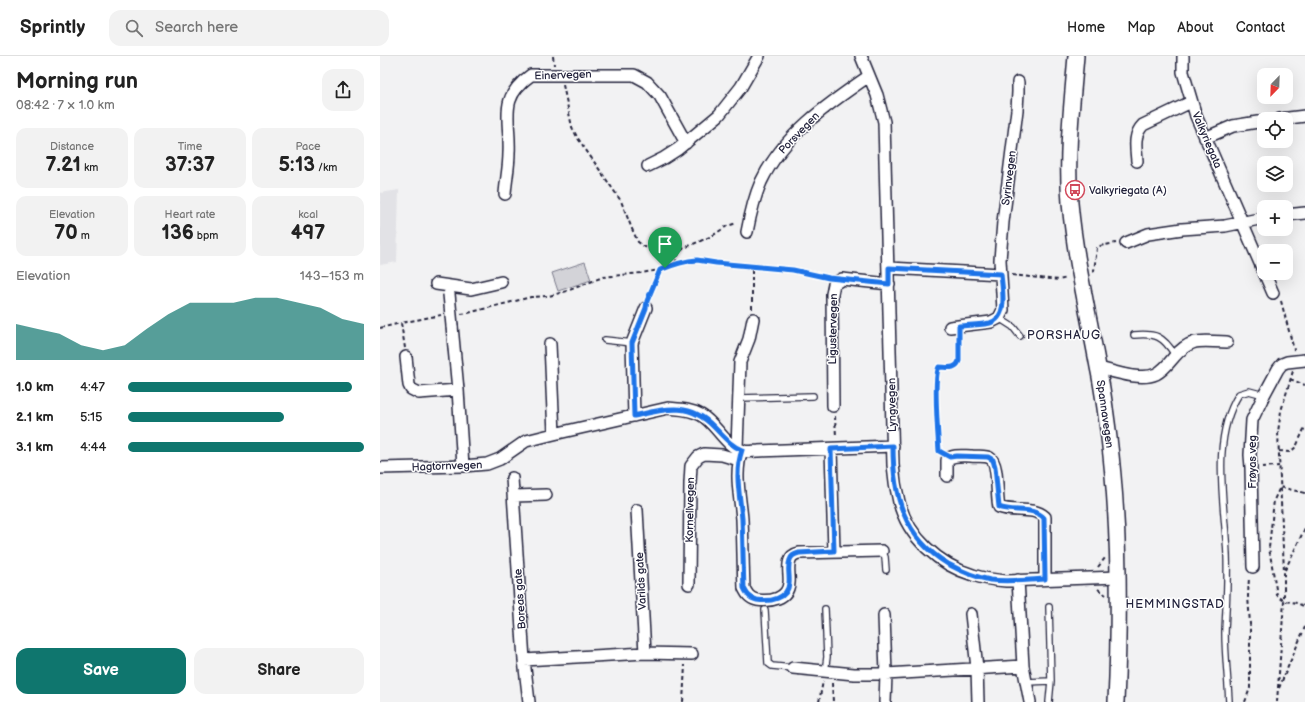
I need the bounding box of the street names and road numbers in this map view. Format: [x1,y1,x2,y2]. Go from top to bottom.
street label: Einervegen [534,68,592,82]
street label: Porsvegen [776,109,822,157]
street label: Valkyriegata [1189,110,1225,170]
street label: Syrinvegen [999,150,1019,206]
street label: Ligustervegen [826,293,840,365]
street label: Lyngvegen [885,378,899,432]
street label: Spannavegen [1094,379,1116,449]
street label: Frøyas veg [1246,435,1259,489]
street label: Hagtornvegen [411,458,483,474]
street label: Kornellvegen [683,477,697,543]
street label: Varilds gate [633,551,649,610]
street label: Boreas gate [511,568,529,630]

